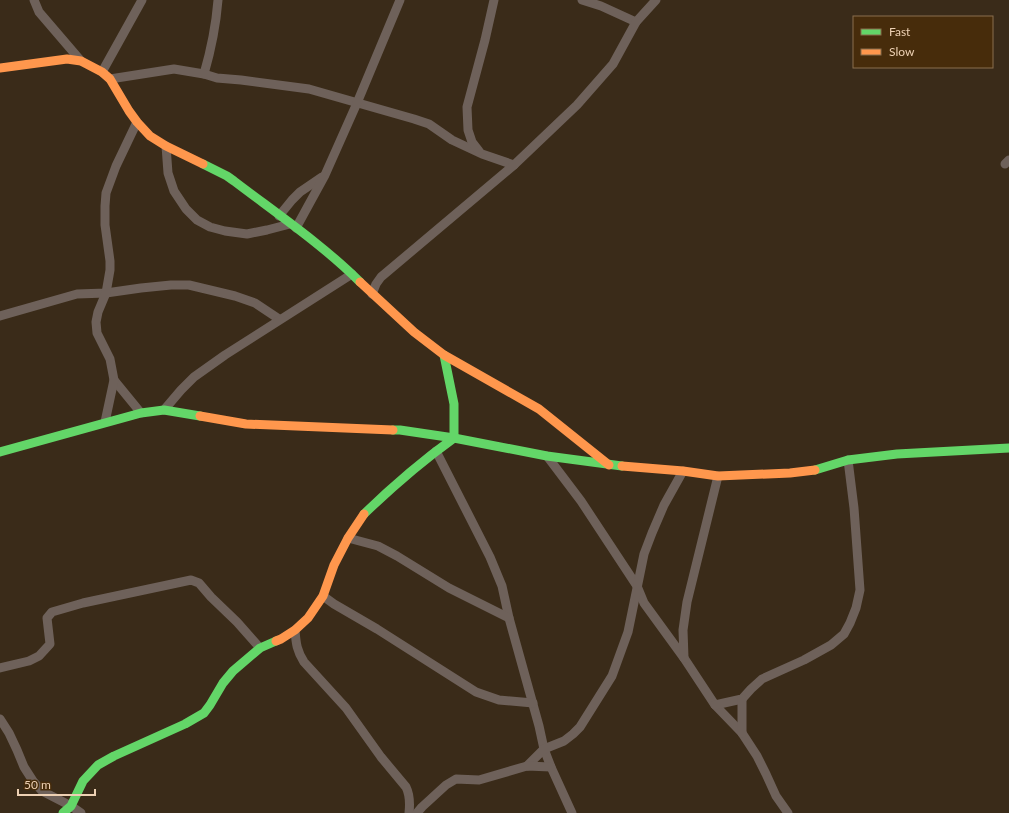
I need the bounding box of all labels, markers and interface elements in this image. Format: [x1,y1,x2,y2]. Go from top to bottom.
legend [853,16,993,68]
text: Fast [889,24,911,39]
text: Slow [889,44,915,59]
scale bar [18,771,95,797]
text: 50 m [24,777,51,792]

